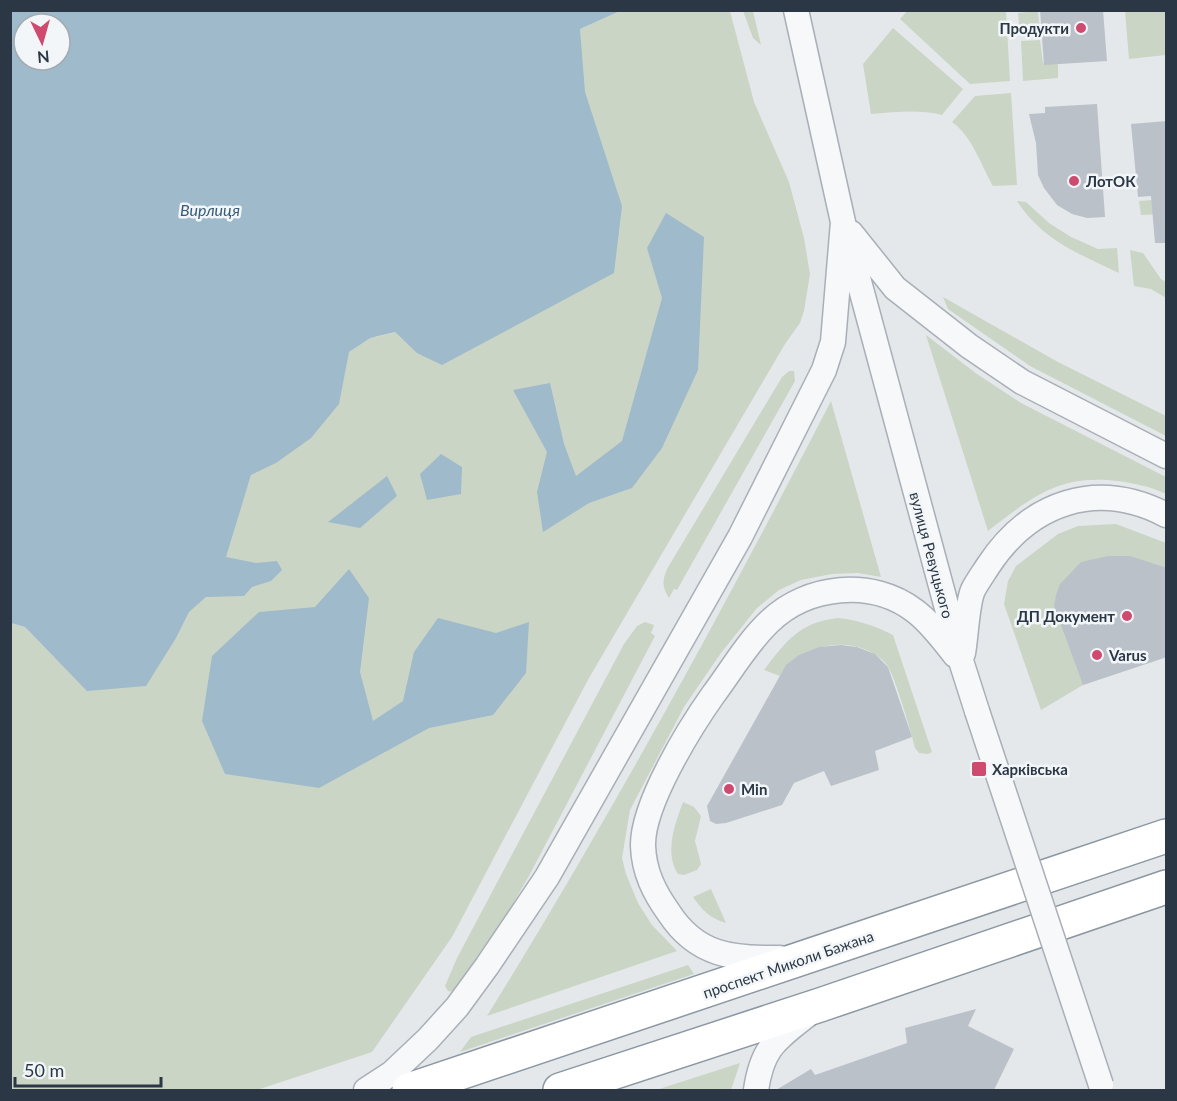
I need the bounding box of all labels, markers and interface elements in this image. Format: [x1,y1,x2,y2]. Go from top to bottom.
north arrow [12,12,72,72]
place label: Продукти [999,19,1069,37]
marker: Продукти [1074,21,1088,35]
text: N [36,47,50,67]
place label: ЛотОК [1085,172,1136,190]
marker: ЛотОК [1067,174,1081,188]
water label: Вирлиця [180,200,240,219]
street label: вулиця Ревуцького [906,490,958,620]
place label: ДП Документ [1017,607,1115,625]
marker: ДП Документ [1120,609,1134,623]
place label: Varus [1108,646,1147,664]
marker: Varus [1090,648,1104,662]
marker: Харківська [970,760,988,778]
place label: Харківська [992,760,1068,778]
place label: Min [741,780,767,798]
marker: Min [722,782,736,796]
street label: проспект Миколи Бажана [700,926,876,1002]
scale bar [15,1050,160,1088]
text: 50 m [24,1059,64,1081]

